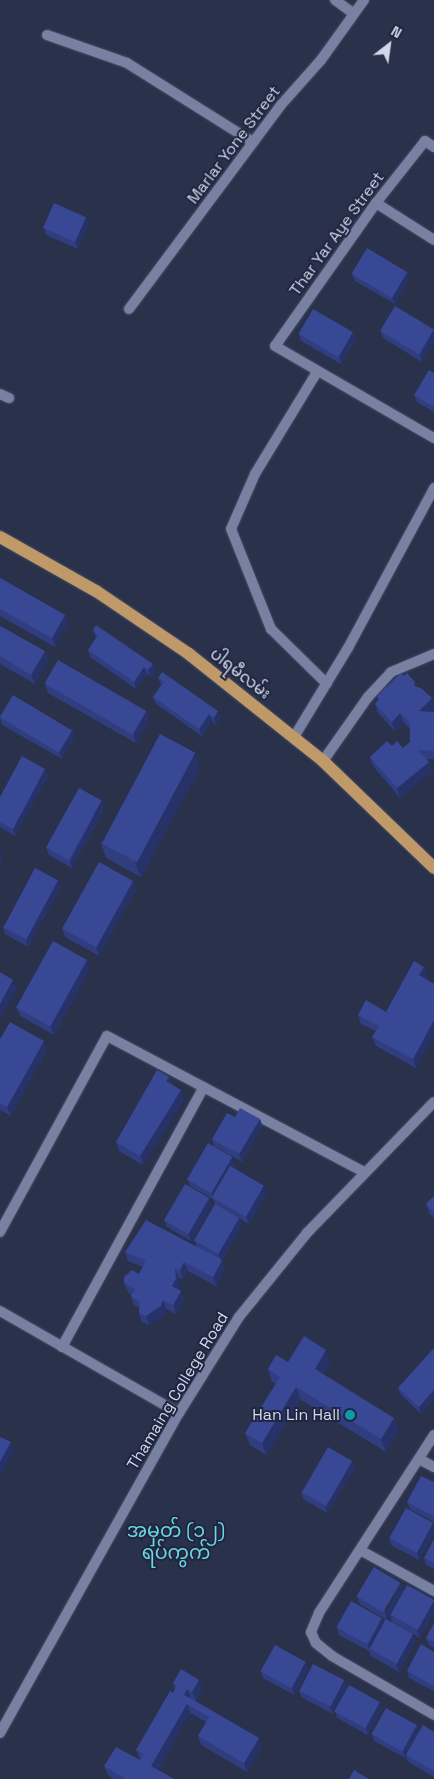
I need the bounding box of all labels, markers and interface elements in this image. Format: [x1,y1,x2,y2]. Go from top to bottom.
north arrow [364,20,414,70]
text: N [388,22,405,42]
street label: Marlar Yone Street [183,82,285,208]
street label: Thar Yar Aye Street [286,168,388,300]
street label: ပါရမီလမ်း [206,644,274,704]
street label: Thamaing College Road [123,1309,233,1473]
place label: Han Lin Hall [252,1405,340,1425]
marker: Han Lin Hall [344,1409,356,1421]
district label: အမှတ် (၁၂) ရပ်ကွက် [127,1520,225,1564]

